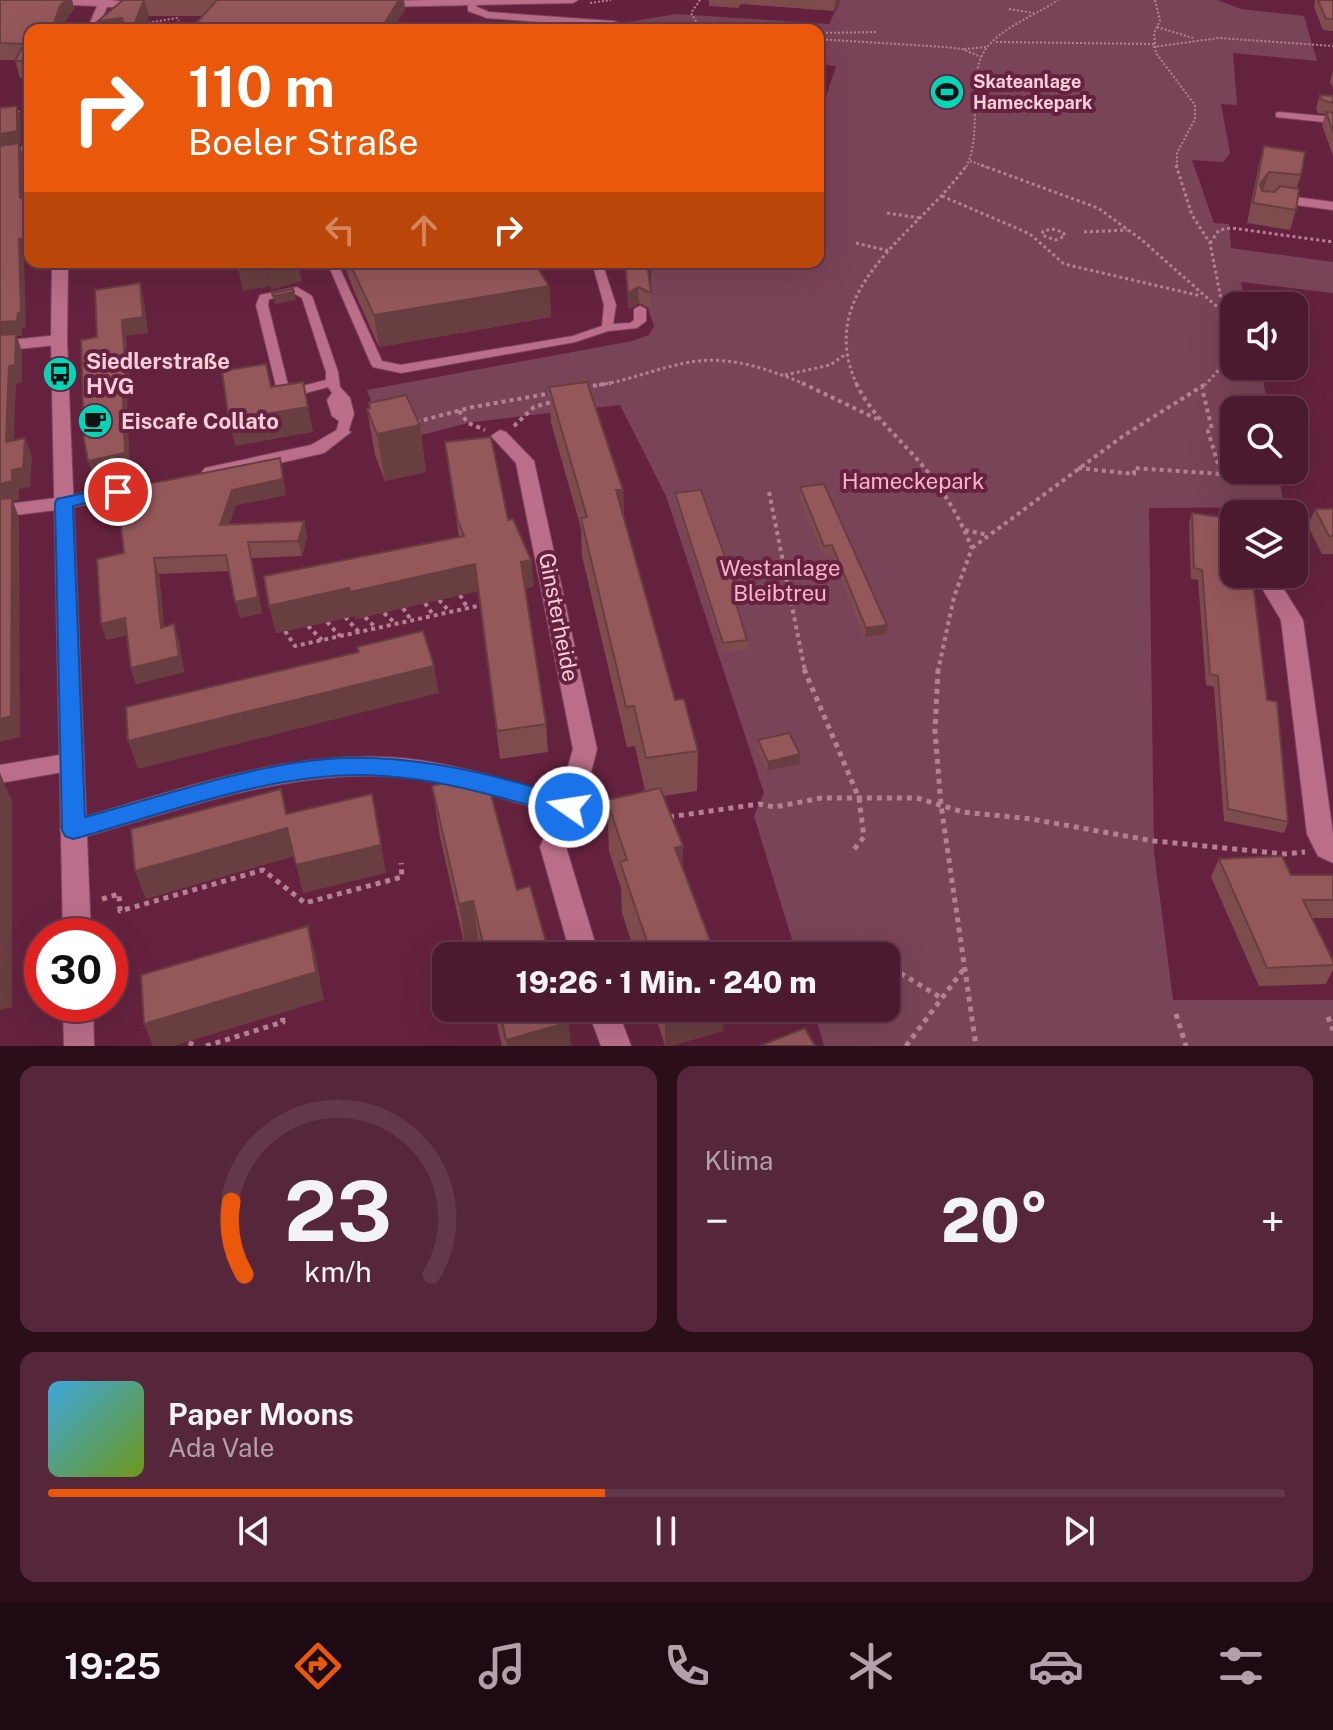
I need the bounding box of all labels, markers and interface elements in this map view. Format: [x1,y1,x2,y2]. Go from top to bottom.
text: 110 m [188,54,335,120]
icon: right [56,56,160,160]
place label: Skateanlage Hameckepark [973,71,1093,113]
sports icon: Skateanlage Hameckepark [928,73,966,111]
text: Boeler Straße [188,121,419,163]
icon: left [318,208,362,252]
icon: ahead [402,208,446,252]
icon: right [486,208,530,252]
map controls [1220,292,1308,588]
button: sound [1220,292,1308,380]
place label: Siedlerstraße HVG [86,348,230,399]
bus stop icon: Siedlerstraße HVG [41,355,79,393]
button: search [1220,396,1308,484]
cafe icon: Eiscafe Collato [76,402,114,440]
place label: Eiscafe Collato [121,408,279,434]
pin [84,458,152,526]
park label: Hameckepark [842,468,984,494]
icon: arrive [96,470,140,514]
button: layers [1220,500,1308,588]
street label: Ginsterheide [534,550,584,684]
park label: Westanlage Bleibtreu [719,555,841,606]
position arrow [527,765,611,849]
speed limit sign: 30 [24,918,128,1022]
text: 19:26 · 1 Min. · 240 m [516,964,816,1000]
text: Klima [705,1145,773,1176]
text: 23 [284,1162,392,1260]
text: 20° [941,1185,1048,1256]
text: − [705,1195,729,1247]
text: + [1261,1195,1285,1247]
text: km/h [305,1255,372,1288]
text: Paper Moons [168,1396,354,1432]
text: Ada Vale [168,1432,274,1463]
icon: previous [232,1509,276,1553]
icon: pause [644,1509,688,1553]
icon: next [1057,1509,1101,1553]
icon: directions [290,1638,346,1694]
icon: music [474,1638,530,1694]
icon: phone [659,1638,715,1694]
icon: climate [843,1638,899,1694]
icon: car [1028,1638,1084,1694]
icon: filters [1213,1638,1269,1694]
text: 19:25 [64,1645,161,1687]

